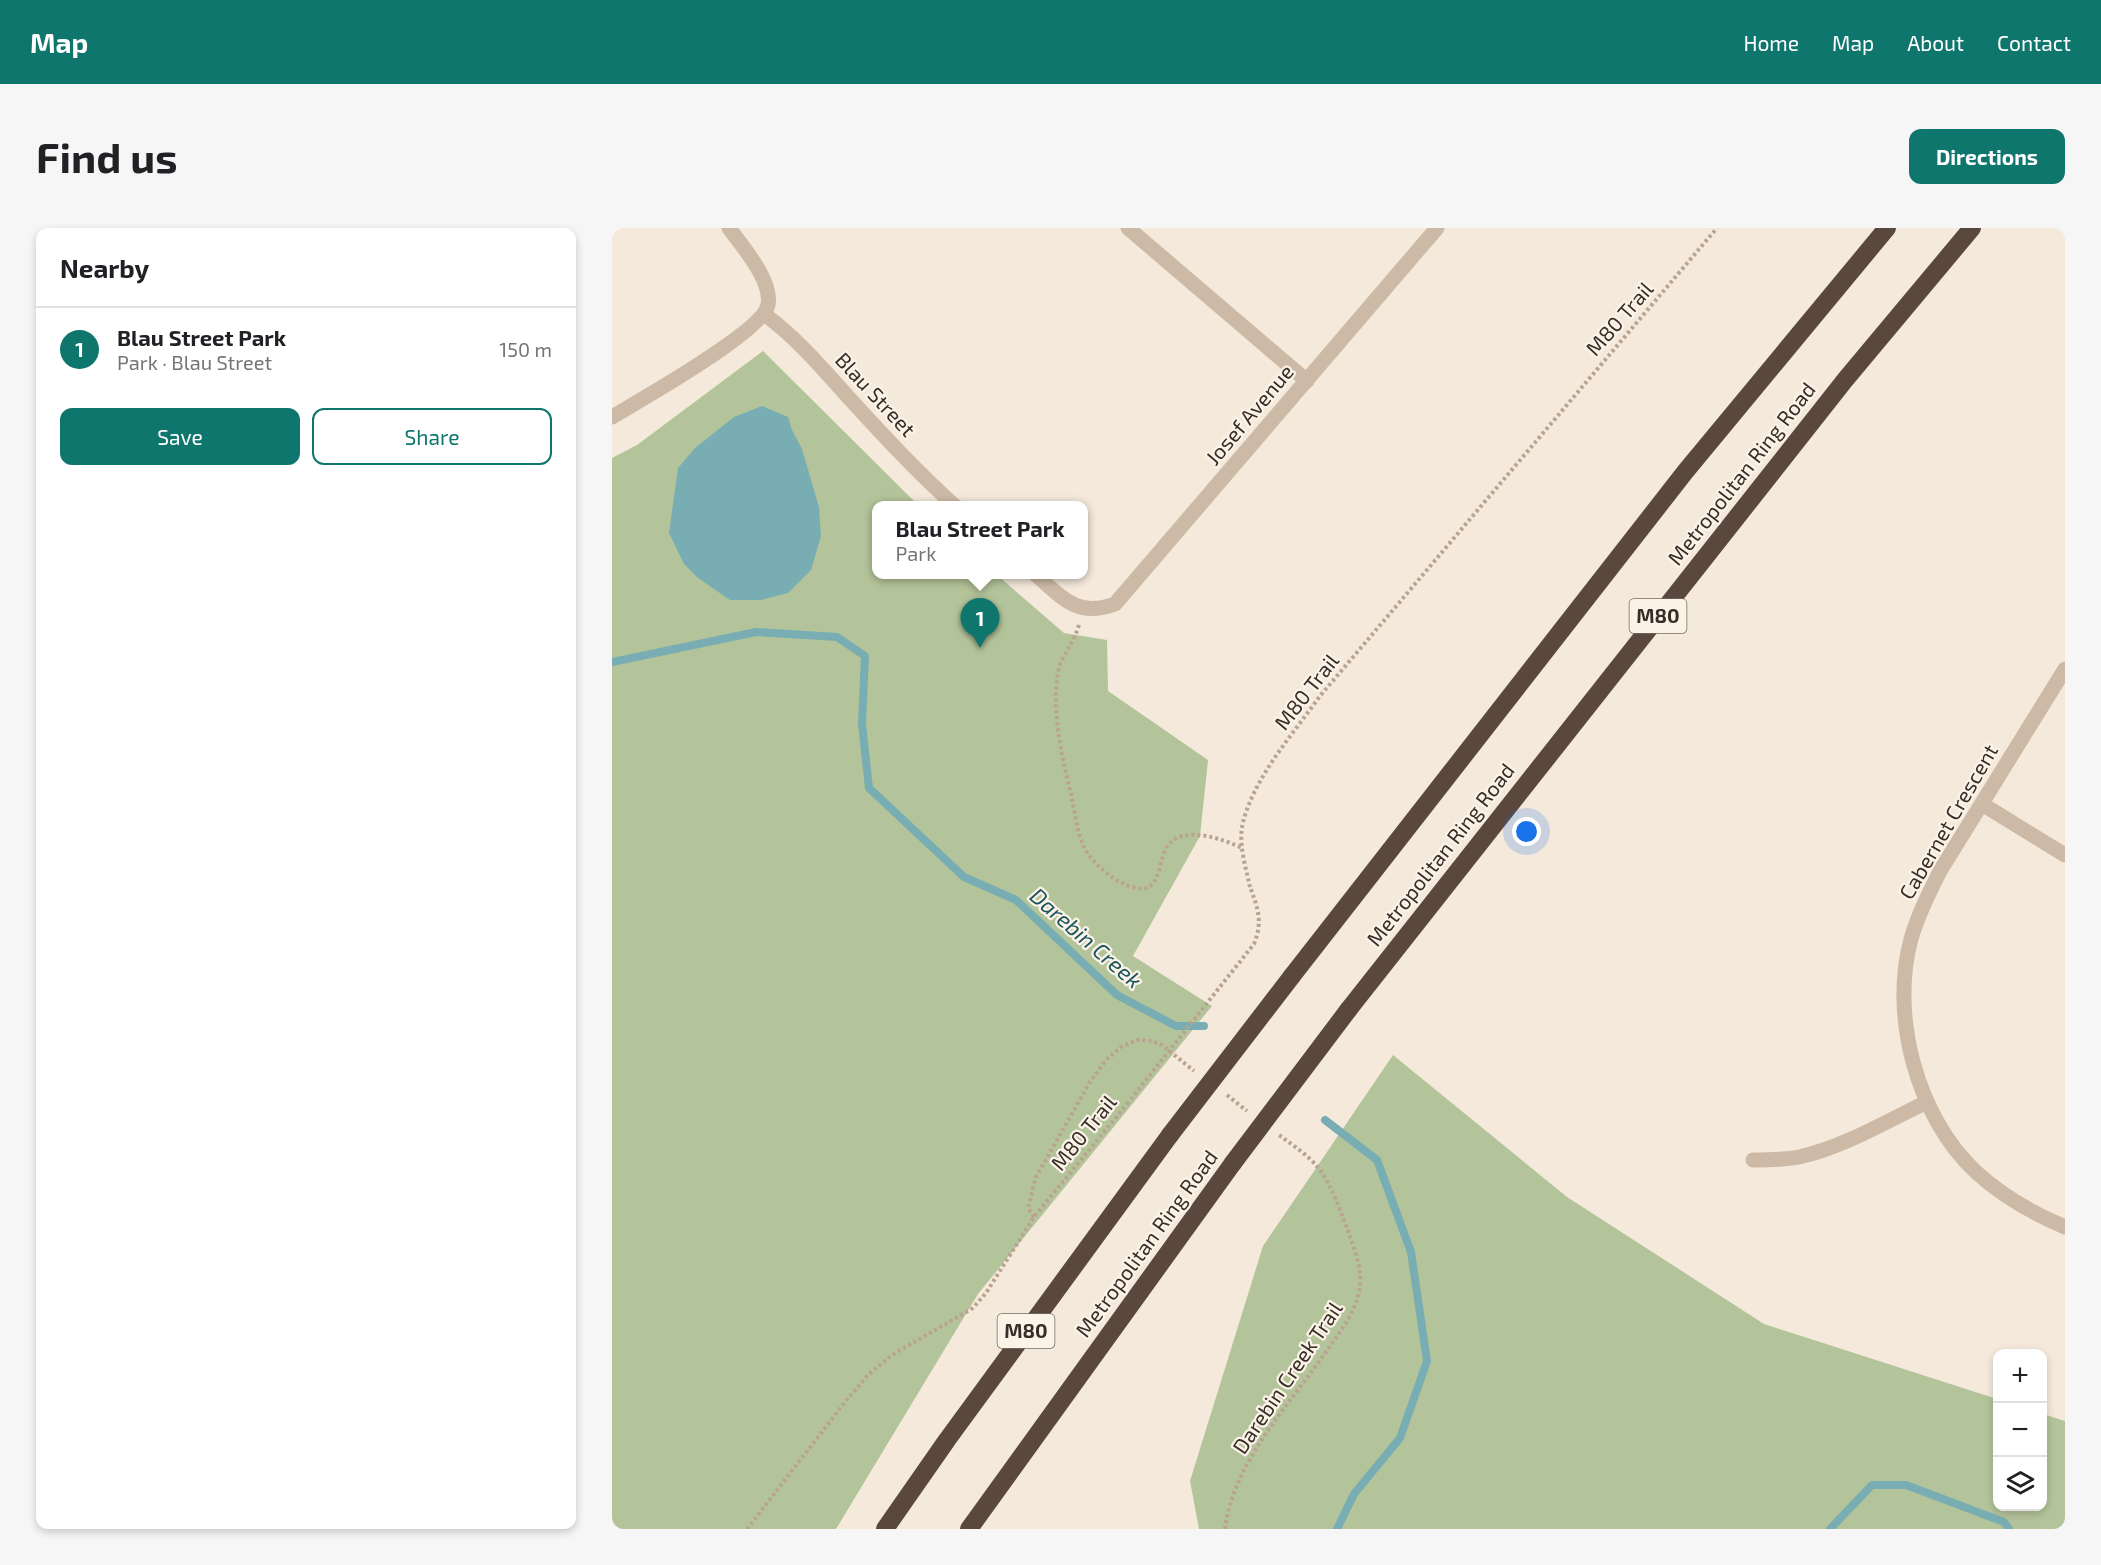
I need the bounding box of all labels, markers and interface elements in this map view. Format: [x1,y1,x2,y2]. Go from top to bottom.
text: Map [30,25,88,59]
text: Home [1743,30,1799,55]
text: Map [1832,30,1874,55]
text: About [1907,30,1964,55]
text: Contact [1997,30,2071,55]
button: Directions [1909,129,2065,184]
text: Find us [36,131,178,181]
text: Nearby [60,252,149,283]
street label: M80 Trail [1580,275,1658,360]
text: Blau Street Park [117,324,286,350]
text: 1 [75,337,84,361]
text: 150 m [499,337,552,361]
street label: Blau Street [831,347,921,441]
text: Park · Blau Street [117,350,272,374]
street label: Josef Avenue [1200,359,1298,469]
street label: Metropolitan Ring Road [1662,377,1820,569]
button: Save [60,408,300,465]
button: Share [312,408,552,465]
popup [872,501,1088,579]
text: Blau Street Park [895,515,1065,541]
text: Park [895,541,936,565]
pin: 1 [960,598,1000,648]
road number: M80 [1630,599,1686,633]
street label: M80 Trail [1268,647,1344,734]
street label: Cabernet Crescent [1893,739,2002,903]
street label: Metropolitan Ring Road [1361,758,1519,950]
your location [1512,817,1541,846]
water label: Darebin Creek [1026,882,1148,993]
street label: M80 Trail [1045,1089,1121,1175]
street label: Metropolitan Ring Road [1070,1145,1222,1341]
street label: Darebin Creek Trail [1227,1296,1347,1458]
road number: M80 [998,1314,1054,1348]
map controls [1993,1349,2047,1511]
button: + [1993,1349,2047,1403]
button: − [1993,1403,2047,1457]
button: layers [1993,1457,2047,1511]

